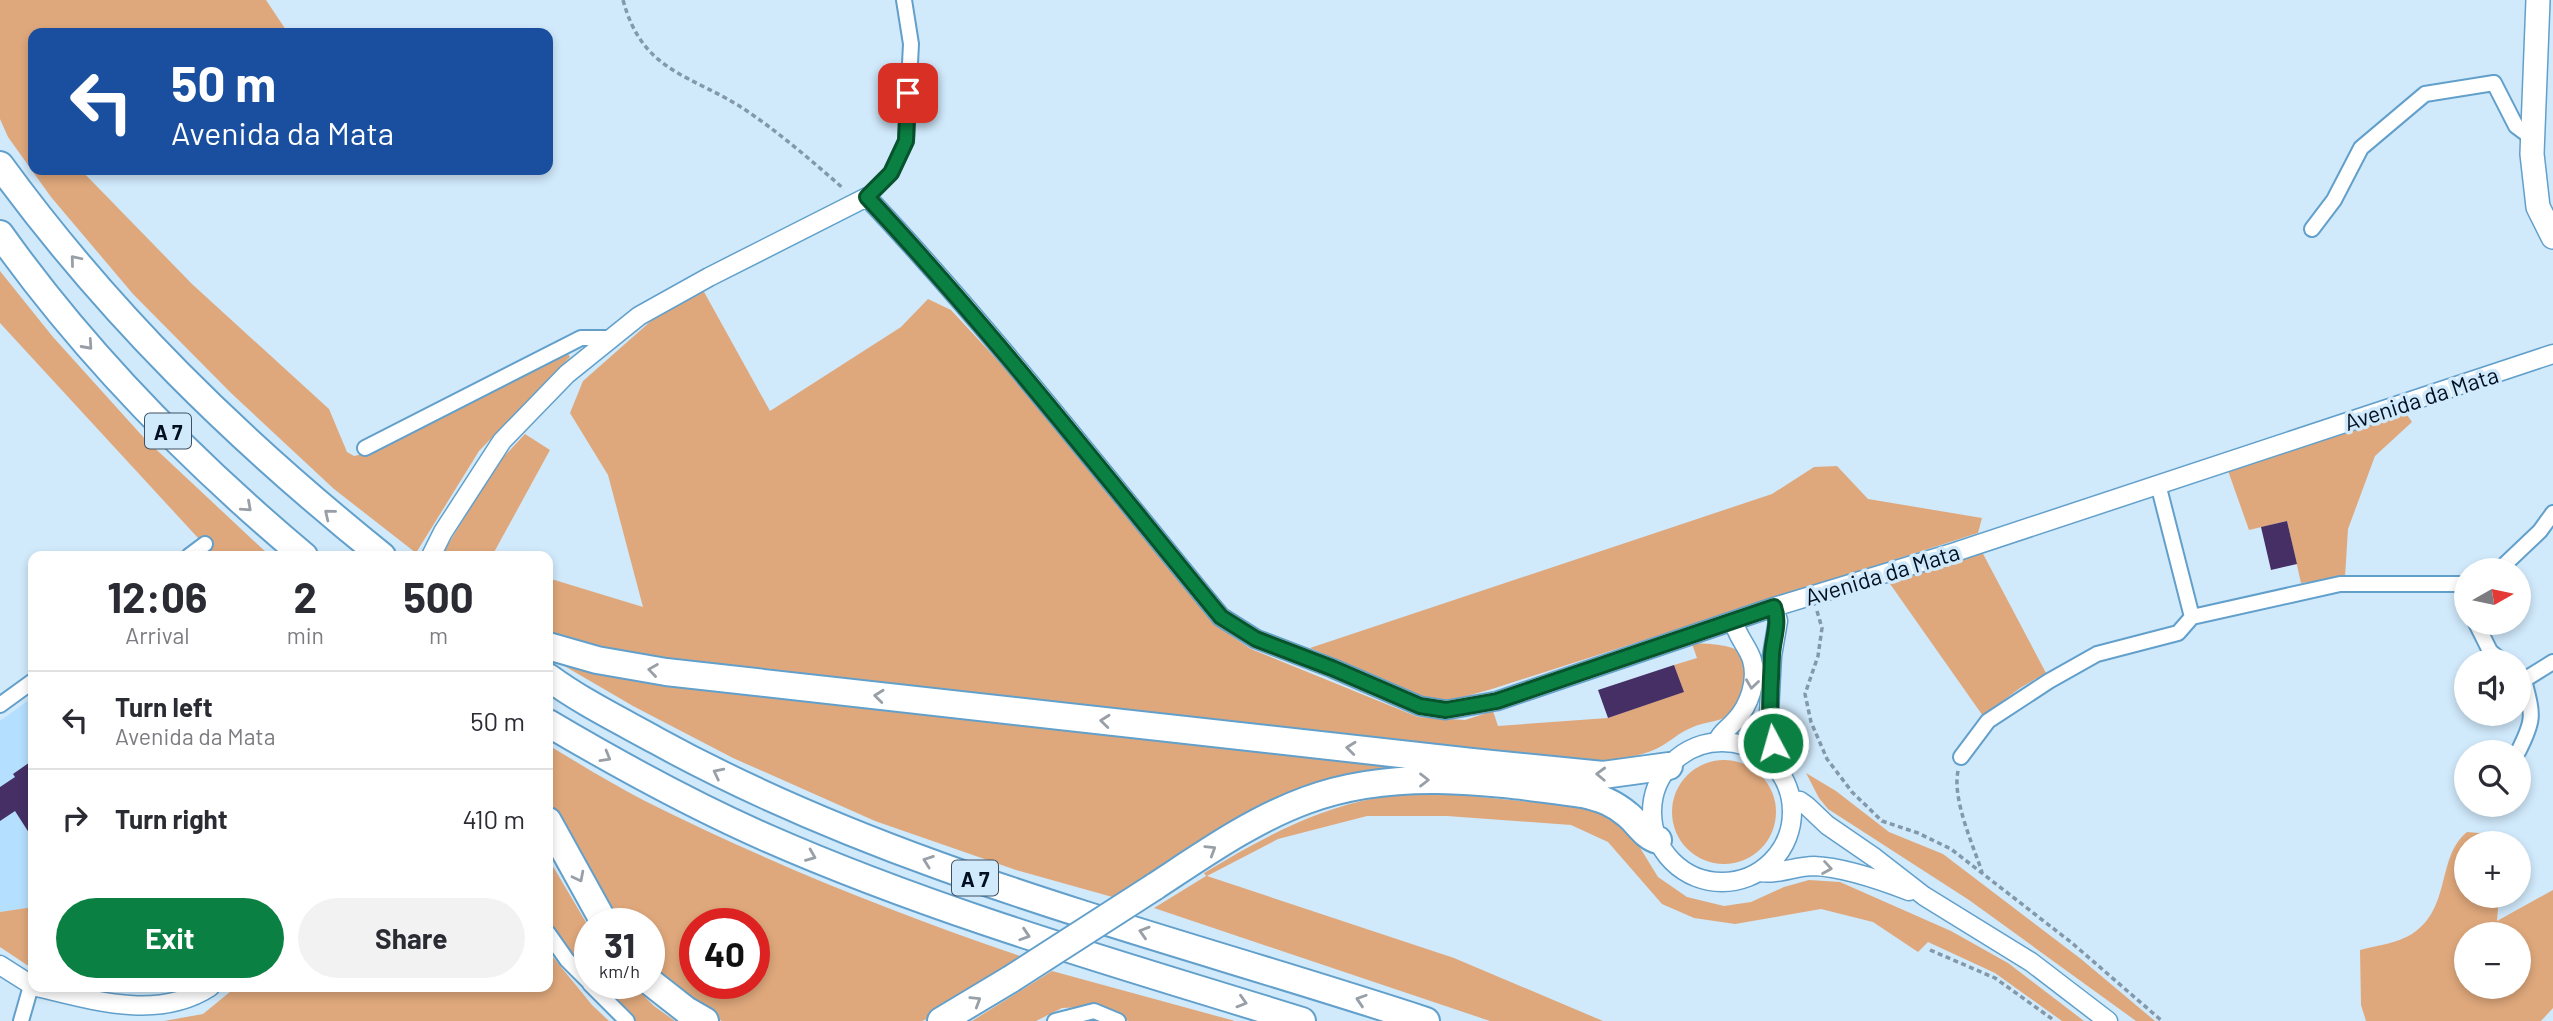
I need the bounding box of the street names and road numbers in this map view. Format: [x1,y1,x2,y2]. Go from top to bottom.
street label: Avenida da Mata [2340,360,2502,436]
road number: A 7 [145,414,191,448]
street label: Avenida da Mata [1801,537,1963,611]
road number: A 7 [952,860,998,896]

